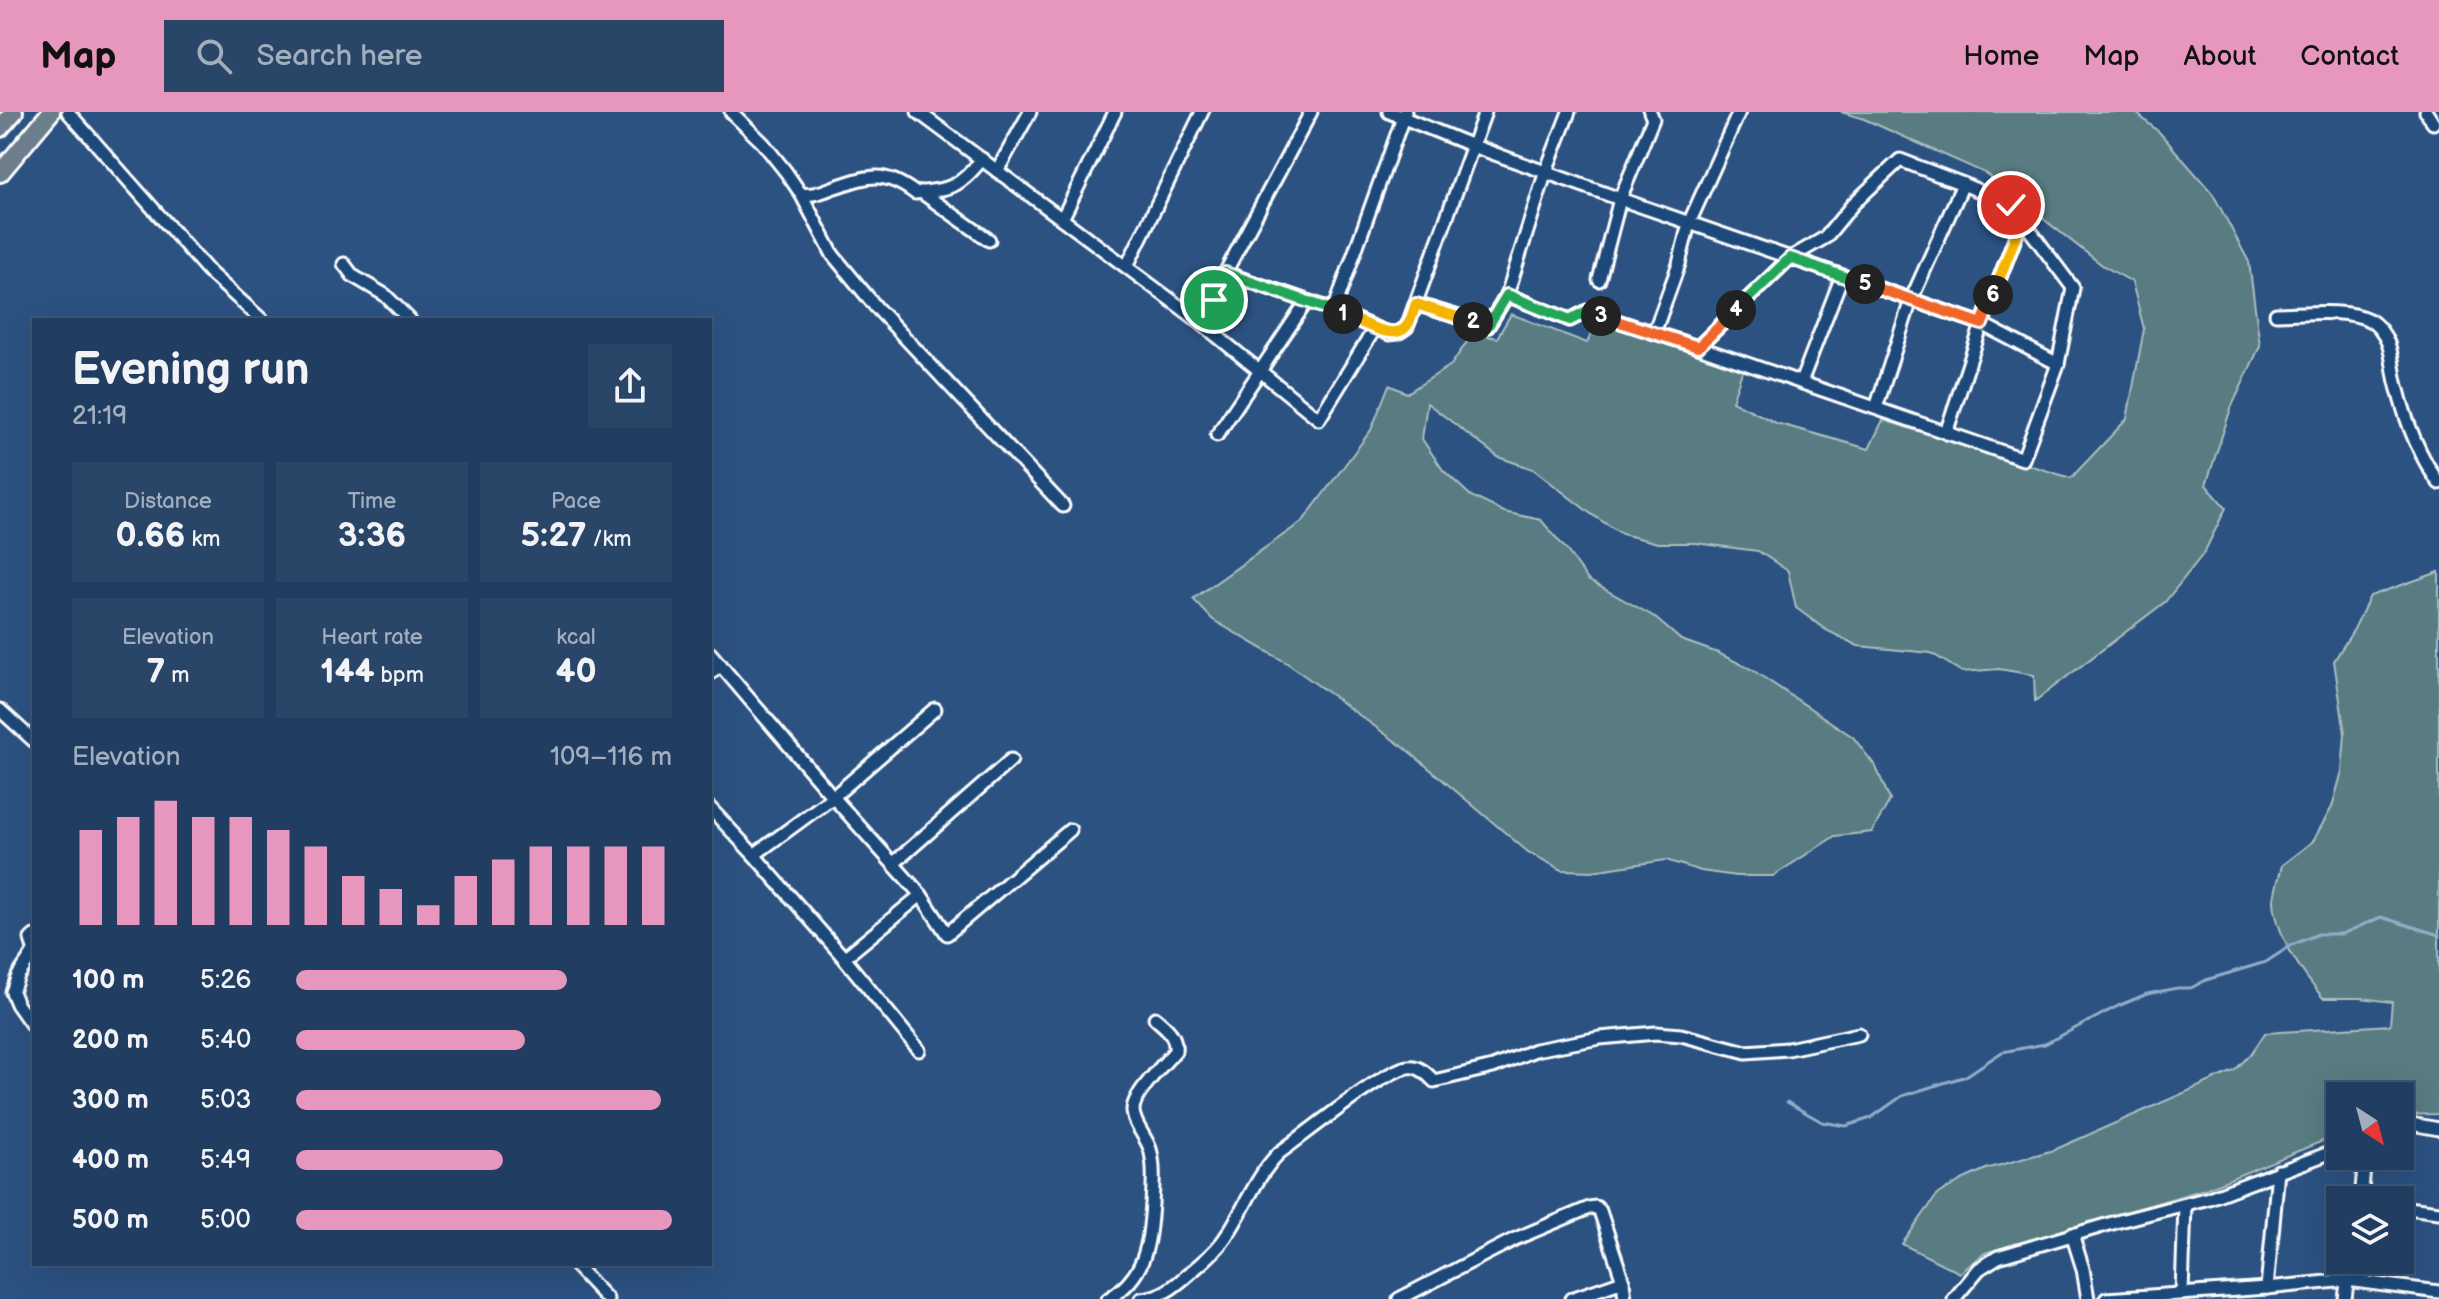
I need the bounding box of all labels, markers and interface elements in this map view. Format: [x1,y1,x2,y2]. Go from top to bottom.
search box [164,20,724,92]
text: Map [40,34,116,79]
icon: search [192,34,236,78]
text: Search here [256,38,423,74]
text: Home [1963,40,2039,73]
text: Map [2083,40,2140,73]
text: About [2184,40,2256,73]
text: Contact [2300,40,2399,73]
pin [1977,171,2045,239]
icon: check [1989,183,2033,227]
pin: 5 [1845,264,1885,304]
pin [1180,266,1248,334]
text: 5 [1859,270,1871,297]
pin: 6 [1973,275,2013,315]
icon: arrive [1192,278,1236,322]
text: 6 [1986,281,2000,308]
pin: 4 [1716,290,1756,330]
pin: 1 [1323,294,1363,334]
pin: 3 [1581,296,1621,336]
text: 4 [1730,296,1742,323]
text: 1 [1338,300,1348,327]
pin: 2 [1453,302,1493,342]
text: 3 [1595,302,1607,329]
text: 2 [1466,308,1480,335]
text: Evening run [72,344,309,397]
button: share [588,344,672,428]
text: 21:19 [72,401,127,432]
text: Distance [124,488,212,515]
text: Time [348,488,396,515]
text: Pace [551,488,601,515]
text: 0.66 [116,515,185,556]
text: 3:36 [338,515,406,556]
text: 5:27 [521,515,587,556]
text: km [185,526,220,553]
text: /km [587,526,631,553]
text: Elevation [122,624,214,651]
text: Heart rate [321,624,423,651]
text: kcal [556,624,596,651]
text: 7 [147,651,165,692]
text: 144 [320,651,375,692]
text: 40 [555,651,597,692]
text: m [165,662,189,689]
text: bpm [375,662,424,689]
text: Elevation [72,742,180,773]
text: 109–116 m [550,742,672,773]
text: 100 m [72,965,145,996]
text: 5:26 [200,965,251,996]
text: 200 m [72,1025,149,1056]
text: 5:40 [200,1025,251,1056]
north arrow [2326,1082,2414,1170]
map controls [2326,1082,2414,1274]
text: 300 m [72,1085,149,1116]
text: 5:03 [200,1085,251,1116]
text: 400 m [72,1145,149,1176]
text: 5:49 [200,1145,251,1176]
button: layers [2326,1186,2414,1274]
text: 500 m [72,1205,149,1236]
text: 5:00 [200,1205,251,1236]

